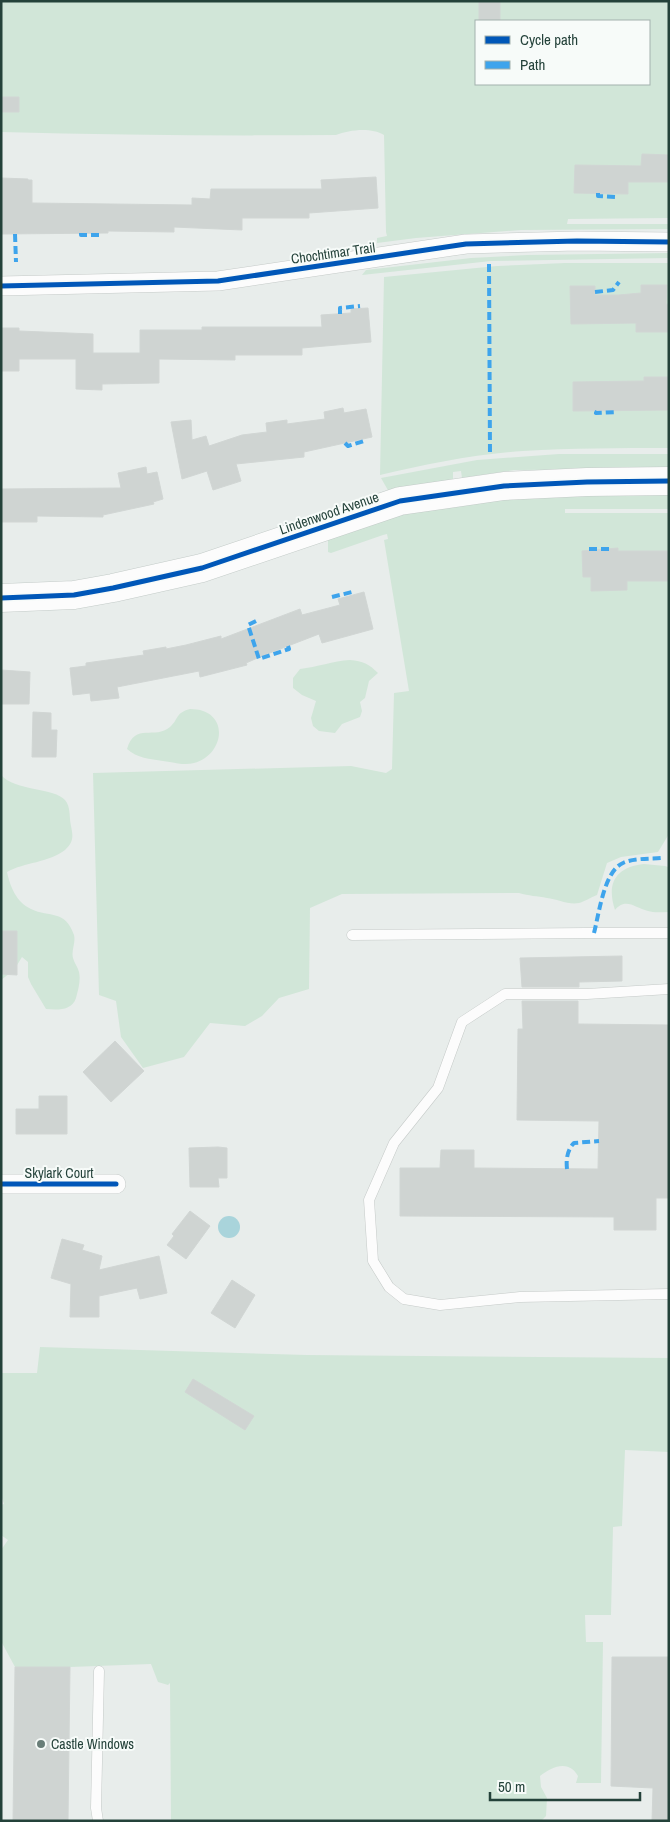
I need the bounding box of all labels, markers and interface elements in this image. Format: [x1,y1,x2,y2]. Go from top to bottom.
legend [475,20,650,85]
text: Cycle path [520,29,578,50]
text: Path [520,54,545,75]
street label: Chochtimar Trail [290,238,376,268]
street label: Lindenwood Avenue [277,488,381,538]
street label: Skylark Court [25,1164,93,1182]
place label: Castle Windows [51,1735,134,1753]
marker: Castle Windows [35,1738,47,1750]
scale bar [490,1770,640,1802]
text: 50 m [498,1776,525,1797]

